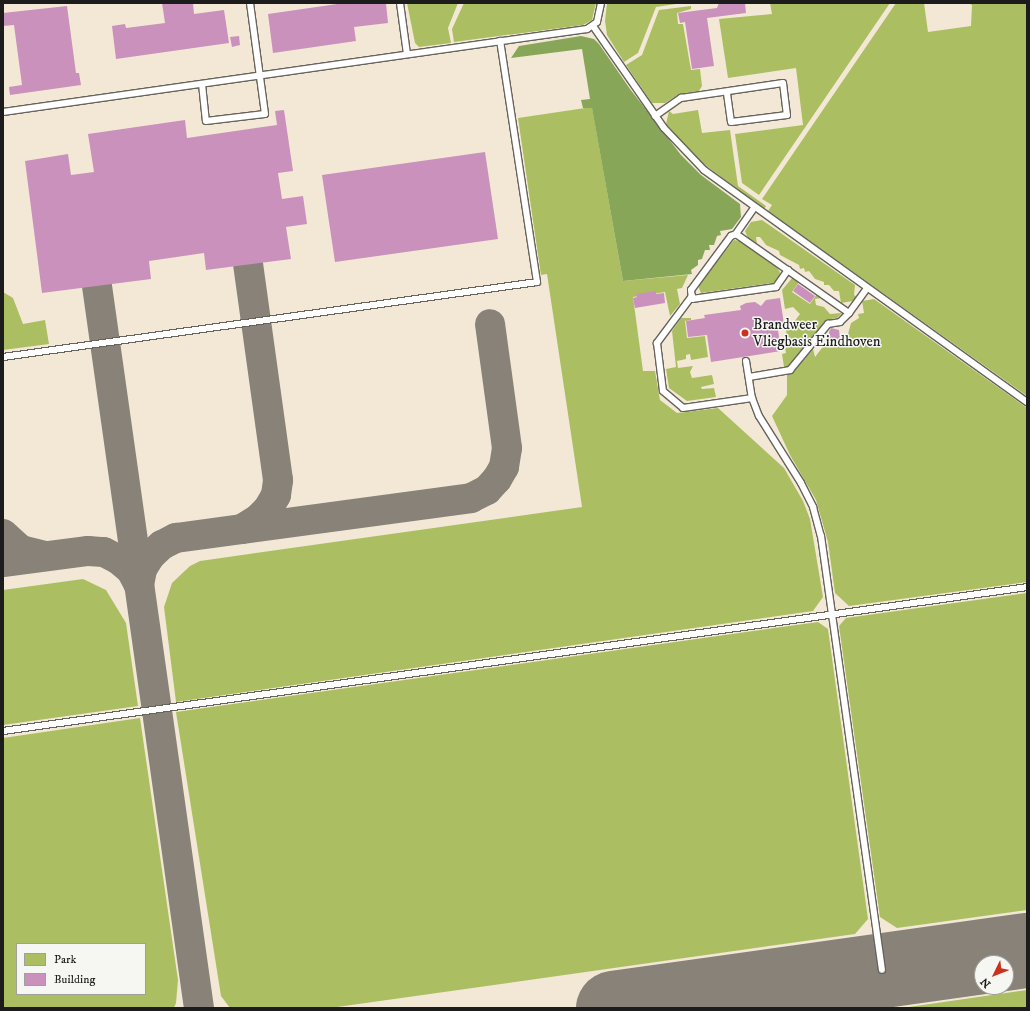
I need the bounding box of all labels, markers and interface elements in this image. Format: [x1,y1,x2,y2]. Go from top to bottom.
place label: Brandweer Vliegbasis Eindhoven [753,315,881,350]
marker: Brandweer Vliegbasis Eindhoven [740,328,750,338]
legend [16,943,146,995]
text: Park [54,952,76,967]
north arrow [974,955,1014,995]
text: Building [54,972,95,987]
text: N [978,974,994,991]

